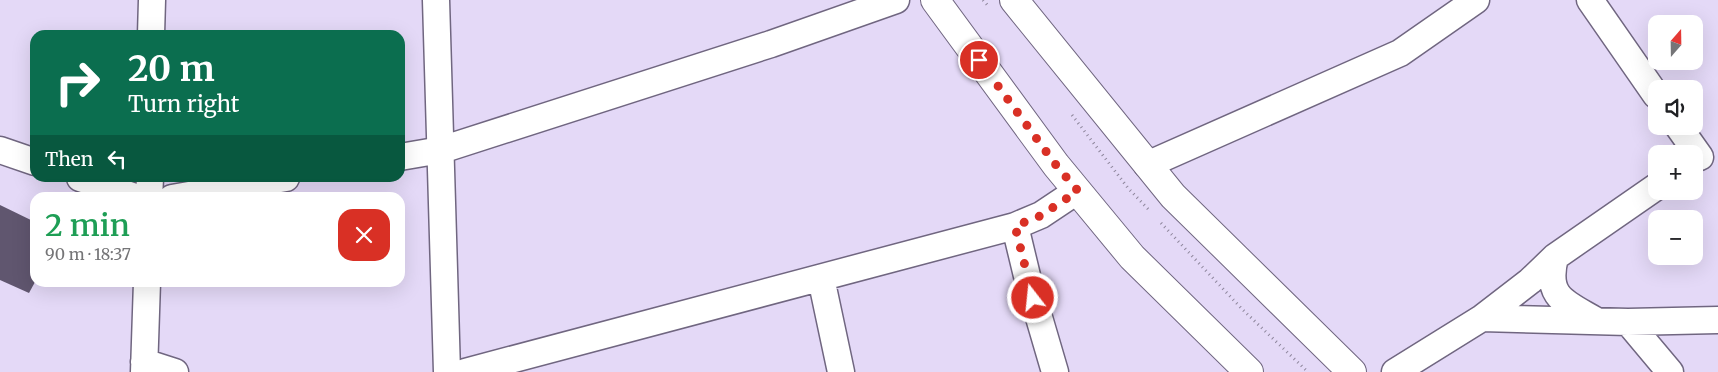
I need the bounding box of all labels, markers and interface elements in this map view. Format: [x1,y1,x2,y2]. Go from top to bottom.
north arrow [1648,15,1702,70]
map controls [1648,15,1703,265]
pin [958,39,1000,81]
icon: arrive [965,46,993,74]
text: 20 m [128,47,215,91]
icon: right [45,50,110,115]
button: sound [1648,80,1703,135]
text: Turn right [128,90,239,118]
icon: left [103,145,131,173]
button: + [1648,145,1703,200]
text: Then [45,147,93,171]
text: 2 min [45,206,130,244]
button: close [338,209,390,261]
button: − [1648,210,1703,265]
text: 90 m · 18:37 [45,244,131,264]
position arrow [1006,271,1058,323]

